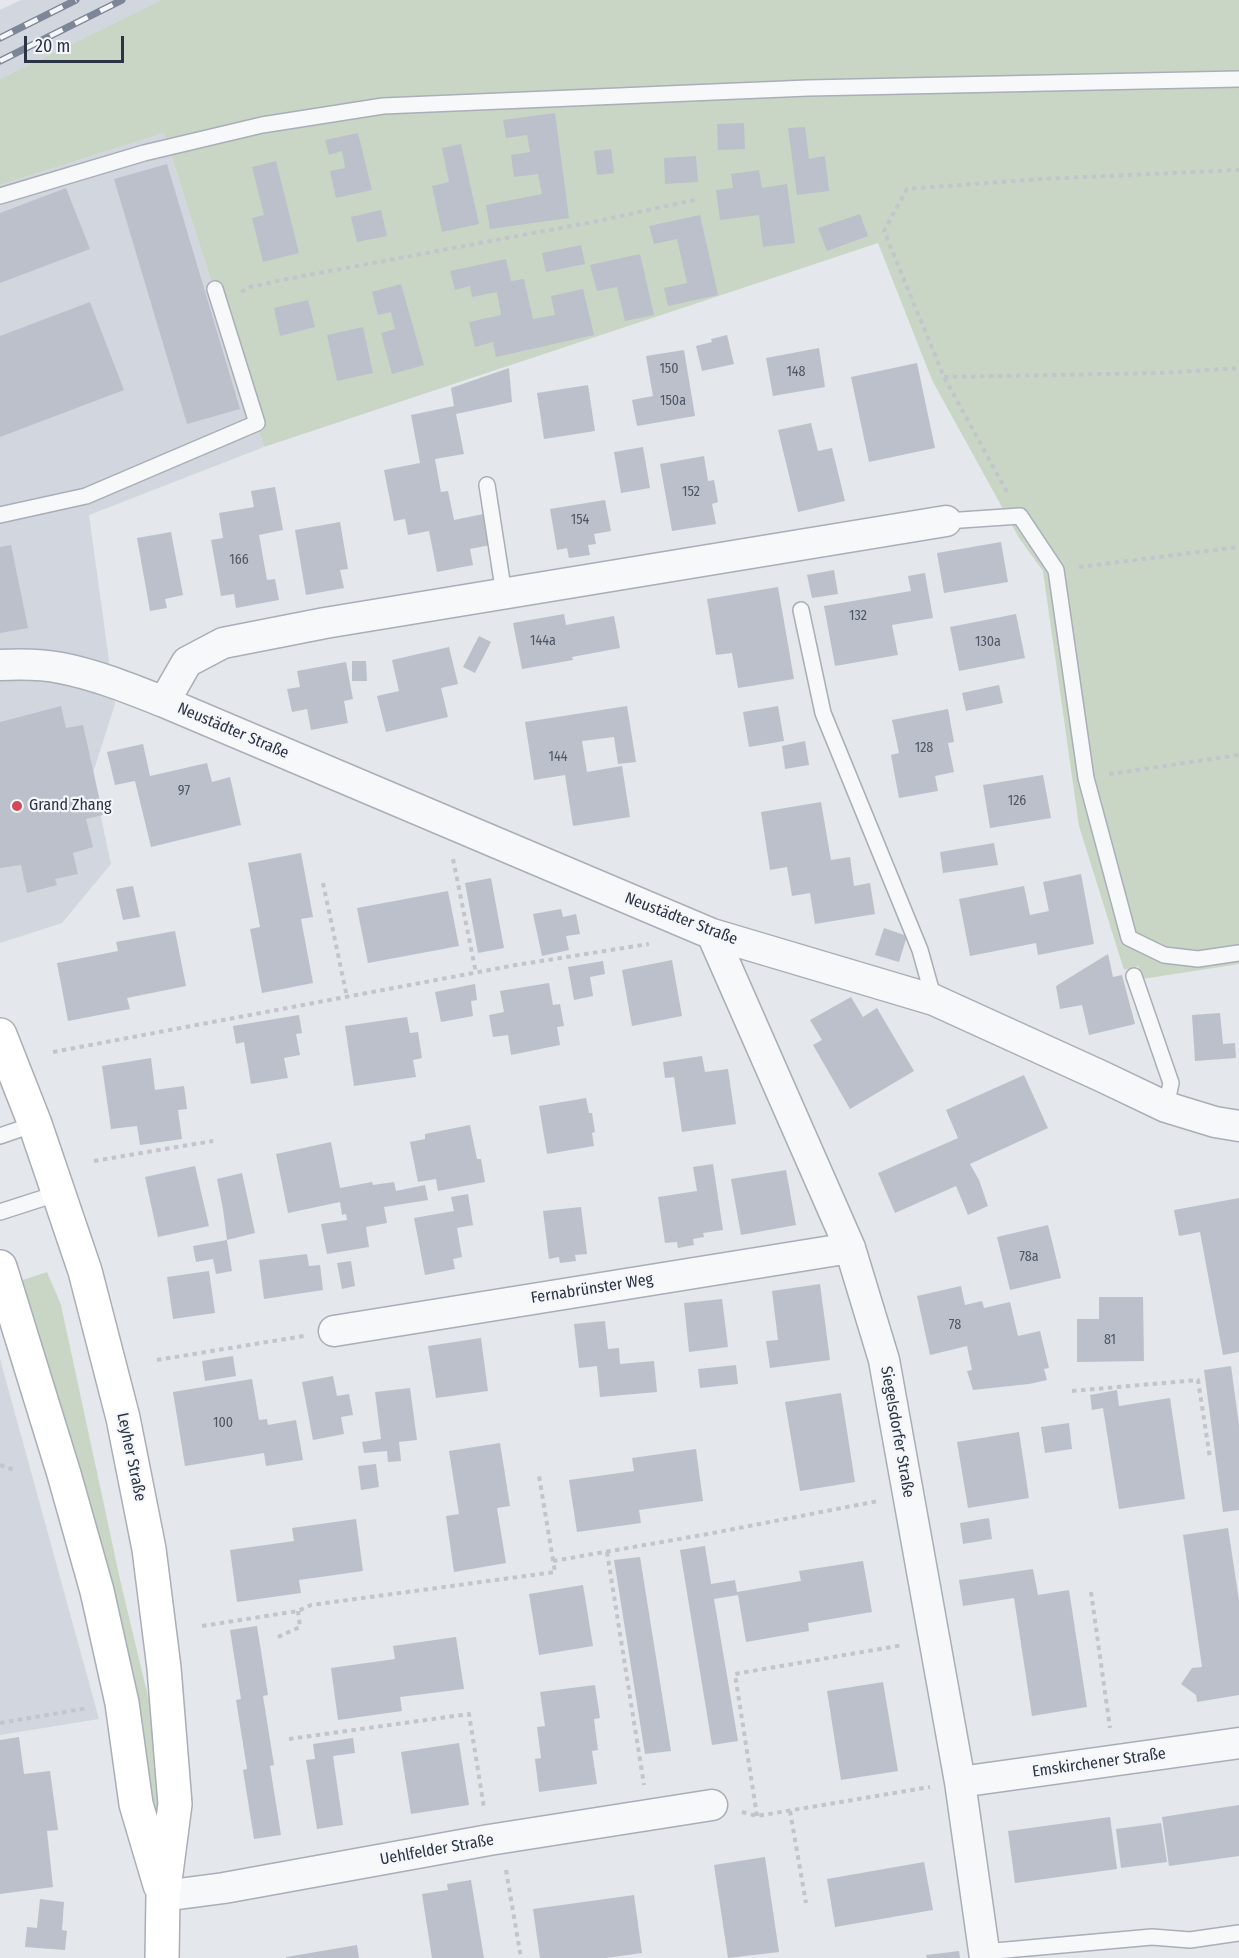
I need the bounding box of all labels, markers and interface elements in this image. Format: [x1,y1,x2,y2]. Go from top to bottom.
scale bar [27,24,128,62]
text: 20 m [35,35,70,57]
house number: 150 [659,361,679,377]
house number: 148 [786,364,806,380]
house number: 150a [660,393,686,409]
house number: 152 [682,484,700,500]
house number: 154 [571,512,589,528]
house number: 166 [229,552,249,568]
house number: 132 [849,608,867,624]
house number: 144a [530,633,556,649]
house number: 130a [975,634,1001,650]
street label: Neustädter Straße [174,699,292,763]
house number: 128 [915,740,933,756]
house number: 144 [548,749,568,765]
house number: 97 [178,783,190,799]
house number: 126 [1008,793,1026,809]
place label: Grand Zhang [29,796,112,816]
marker: Grand Zhang [10,799,24,813]
street label: Neustädter Straße [622,889,740,949]
house number: 78a [1019,1249,1039,1265]
street label: Fernabrünster Weg [530,1270,654,1308]
house number: 78 [949,1317,961,1333]
house number: 81 [1104,1332,1116,1348]
street label: Siegelsdorfer Straße [876,1365,918,1499]
street label: Leyher Straße [112,1411,150,1503]
house number: 100 [213,1415,233,1431]
street label: Emskirchener Straße [1031,1744,1167,1782]
street label: Uehlfelder Straße [379,1831,495,1869]

